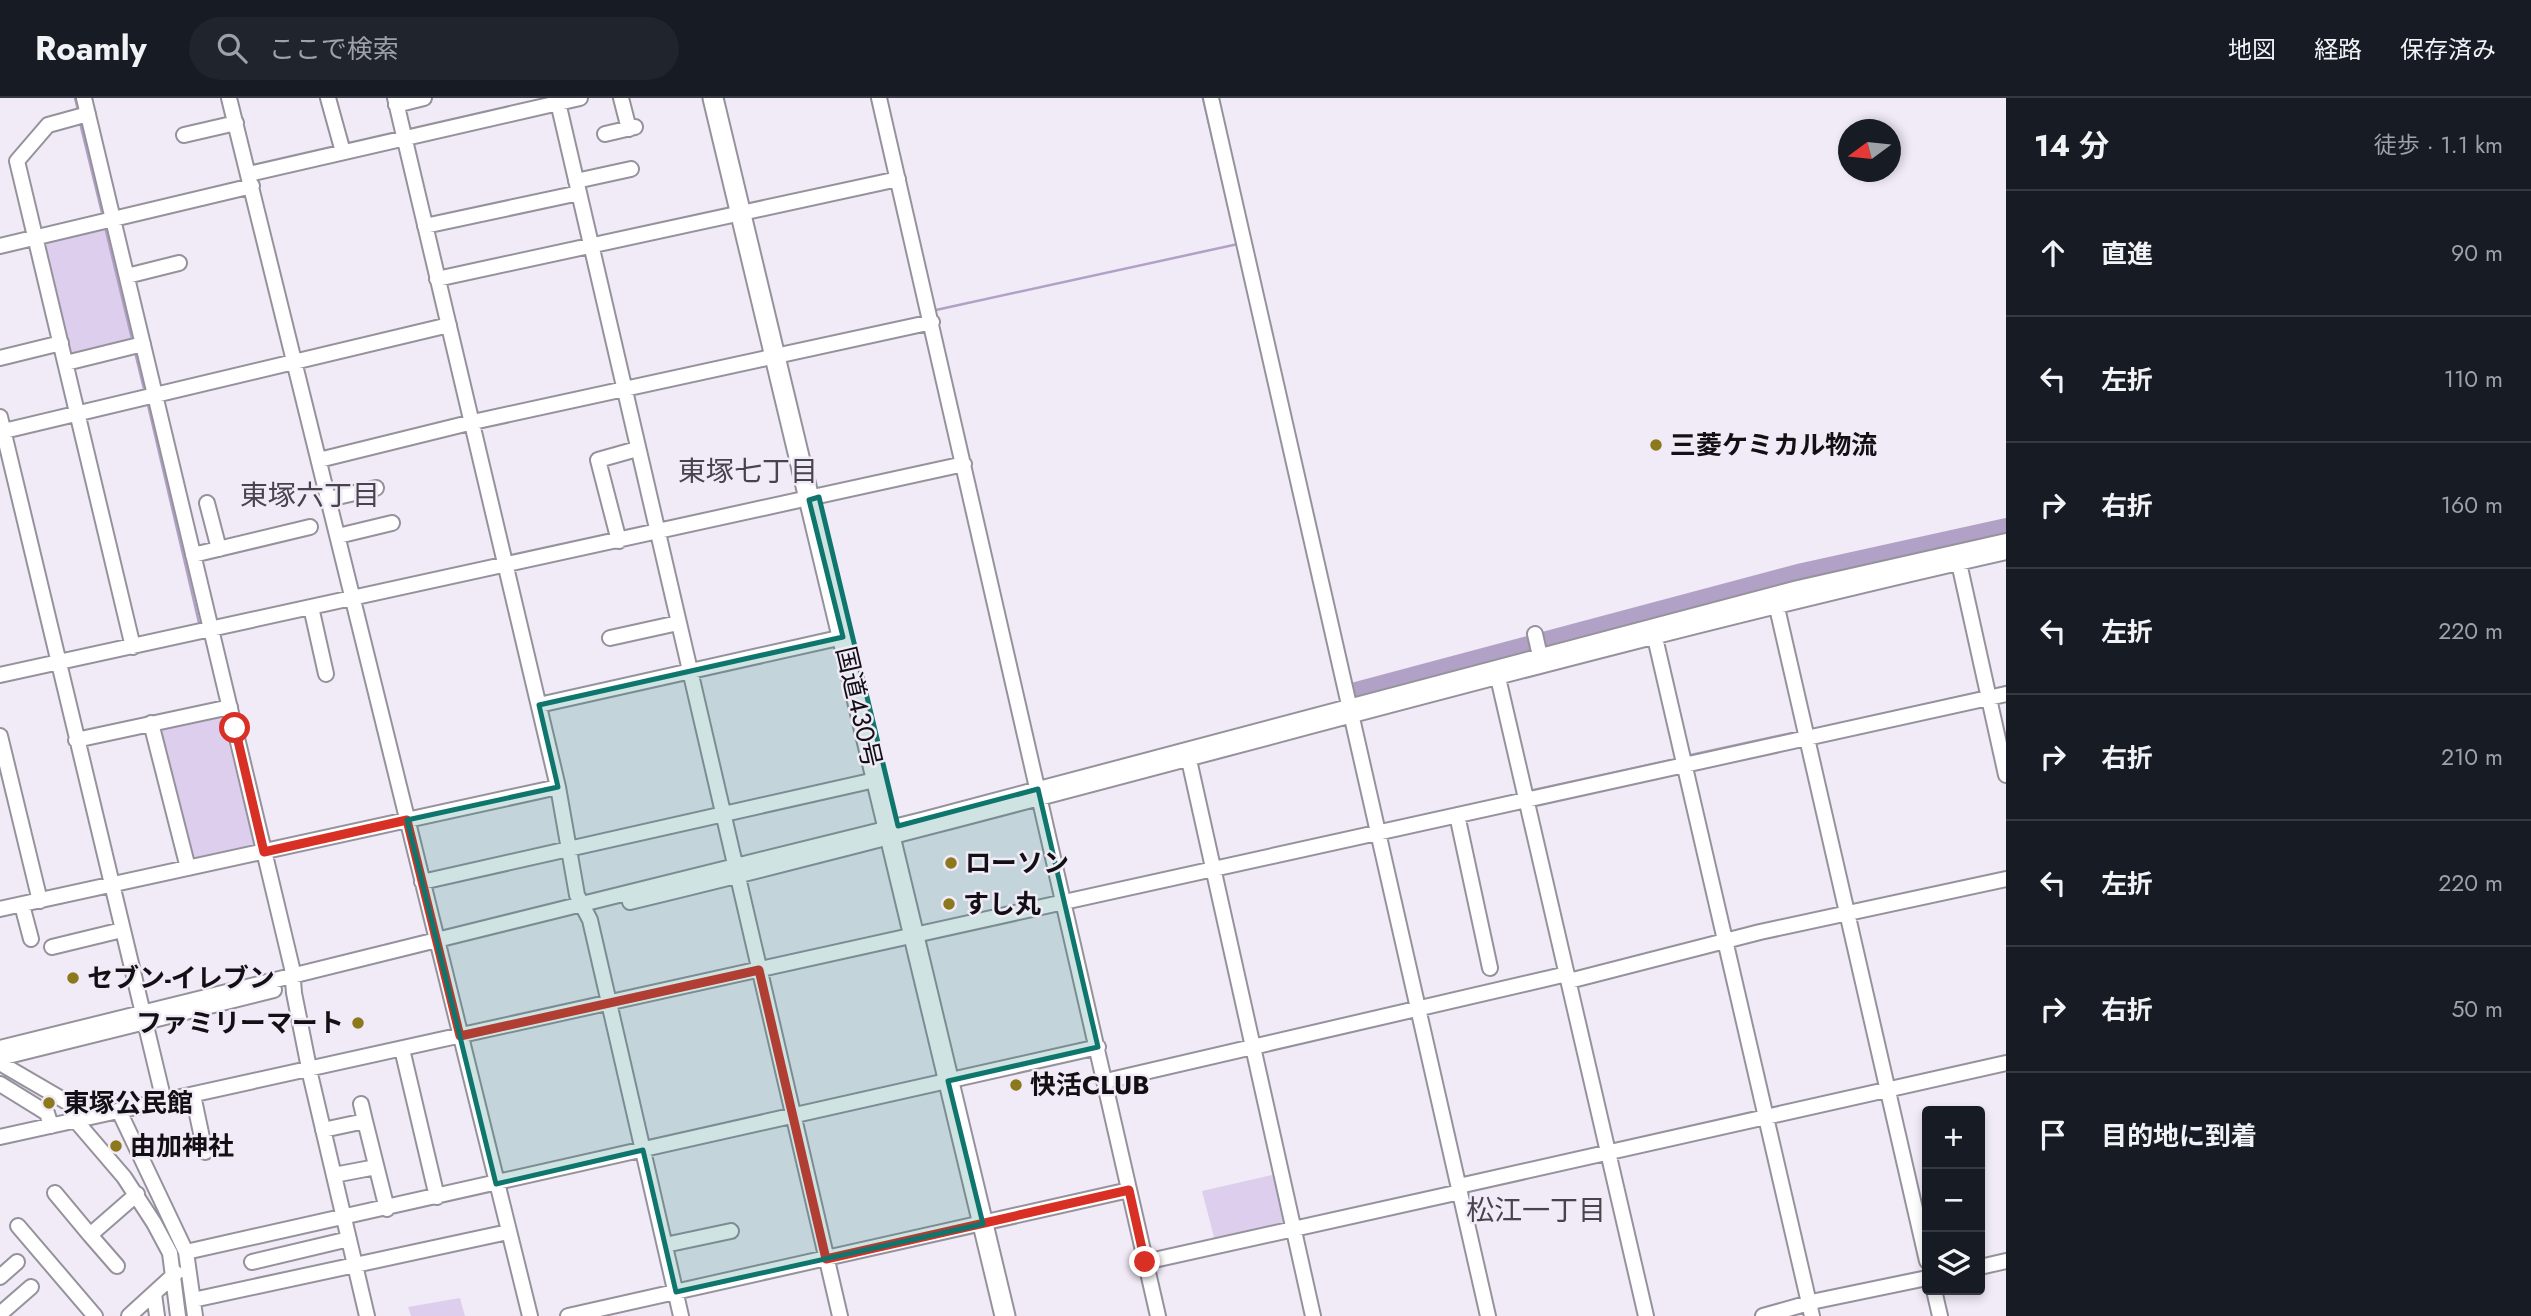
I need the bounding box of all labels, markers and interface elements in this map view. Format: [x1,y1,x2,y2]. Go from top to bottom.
search box [189,17,679,80]
text: Roamly [35,25,147,72]
icon: search [213,29,251,67]
text: ここで検索 [269,30,399,68]
text: 地図 [2228,32,2276,67]
text: 経路 [2314,32,2362,67]
text: 保存済み [2400,32,2496,67]
north arrow [1838,119,1901,182]
text: 14 分 [2034,124,2109,167]
text: 徒歩 · 1.1 km [2374,128,2503,162]
icon: ahead [2034,234,2072,272]
text: 直進 [2101,235,2153,273]
text: 90 m [2451,236,2503,270]
icon: left [2034,360,2072,398]
text: 左折 [2101,361,2153,399]
text: 110 m [2444,362,2503,396]
place label: 三菱ケミカル物流 [1670,426,1877,464]
marker: 三菱ケミカル物流 [1648,437,1664,453]
district label: 東塚七丁目 [678,451,818,492]
district label: 東塚六丁目 [240,475,380,516]
icon: right [2034,486,2072,524]
text: 右折 [2101,487,2153,525]
text: 160 m [2441,488,2503,522]
icon: left [2034,612,2072,650]
text: 左折 [2101,613,2153,651]
text: 220 m [2438,614,2503,648]
street label: 国道430号 [827,643,891,771]
route start [219,712,250,743]
icon: right [2034,738,2072,776]
text: 右折 [2101,739,2153,777]
text: 210 m [2441,740,2503,774]
place label: ローソン [965,844,1069,882]
marker: ローソン [943,855,959,871]
icon: left [2034,864,2072,902]
text: 左折 [2101,865,2153,903]
text: 220 m [2438,866,2503,900]
place label: すし丸 [963,885,1041,923]
marker: すし丸 [941,896,957,912]
place label: セブン-イレブン [87,959,275,997]
marker: セブン-イレブン [65,970,81,986]
icon: right [2034,990,2072,1028]
text: 右折 [2101,991,2153,1029]
text: 50 m [2451,992,2503,1026]
place label: ファミリーマート [136,1004,344,1042]
marker: ファミリーマート [350,1015,366,1031]
place label: 快活CLUB [1030,1066,1149,1104]
marker: 快活CLUB [1008,1077,1024,1093]
place label: 東塚公民館 [63,1084,193,1122]
marker: 東塚公民館 [41,1095,57,1111]
map controls [1922,1106,1985,1295]
button: + [1922,1106,1985,1169]
icon: arrive [2034,1116,2072,1154]
text: 目的地に到着 [2101,1117,2257,1155]
place label: 由加神社 [130,1127,234,1165]
marker: 由加神社 [108,1138,124,1154]
button: − [1922,1169,1985,1232]
district label: 松江一丁目 [1466,1190,1606,1231]
button: layers [1922,1232,1985,1295]
route end [1129,1246,1160,1277]

